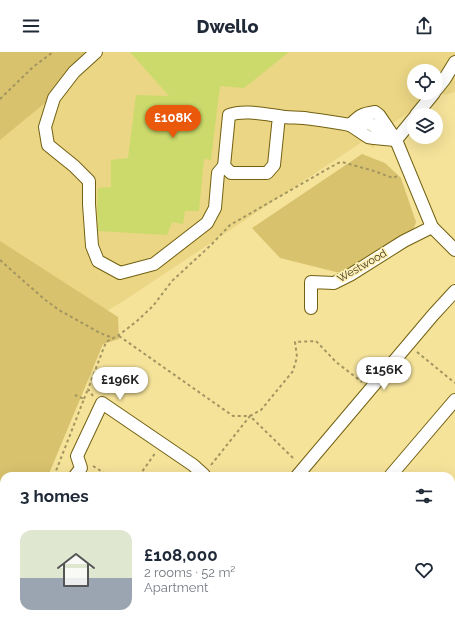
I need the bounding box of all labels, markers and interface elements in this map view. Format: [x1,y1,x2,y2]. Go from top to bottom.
icon: menu [20,15,42,37]
icon: share [413,15,435,37]
text: Dwello [197,16,258,37]
map controls [407,64,443,144]
button: locate [407,64,443,100]
pin: £108K [145,105,201,139]
button: layers [407,108,443,144]
text: £108K [154,110,192,125]
street label: Westwood [335,247,389,285]
pin: £156K [356,357,412,391]
text: £156K [365,362,403,377]
pin: £196K [92,367,148,401]
text: £196K [101,372,139,387]
icon: filters [413,485,435,507]
text: 3 homes [20,486,89,506]
text: £108,000 [144,545,218,565]
icon: home [52,546,100,594]
icon: heart [413,559,435,581]
text: 2 rooms · 52 m² [144,565,235,580]
text: Apartment [144,580,208,595]

